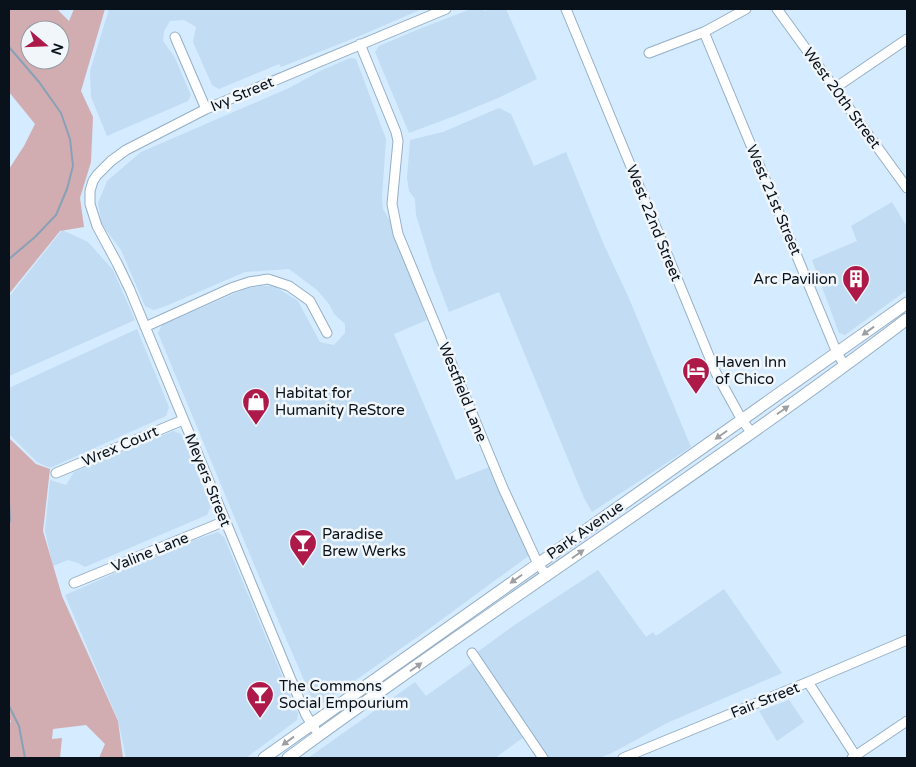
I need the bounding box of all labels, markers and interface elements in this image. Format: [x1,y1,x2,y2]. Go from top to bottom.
north arrow [20,20,70,70]
text: N [47,41,67,57]
street label: West 20th Street [799,44,885,152]
street label: Ivy Street [208,73,277,115]
street label: West 21st Street [743,142,805,258]
street label: West 22nd Street [622,162,686,284]
building icon: Arc Pavilion [841,264,871,303]
place label: Arc Pavilion [753,270,837,288]
one-way arrow [861,326,875,336]
street label: Westfield Lane [435,340,491,444]
place label: Haven Inn of Chico [715,353,786,388]
hotel icon: Haven Inn of Chico [681,356,711,395]
place label: Habitat for Humanity ReStore [275,384,405,419]
shop icon: Habitat for Humanity ReStore [241,387,271,426]
one-way arrow [776,406,789,416]
street label: Wrex Court [79,422,161,470]
one-way arrow [714,430,728,440]
street label: Meyers Street [181,431,235,529]
street label: Park Avenue [543,497,627,563]
place label: Paradise Brew Werks [322,525,406,560]
street label: Valine Lane [109,528,191,576]
bar icon: Paradise Brew Werks [288,528,318,567]
one-way arrow [571,549,585,559]
one-way arrow [510,574,523,584]
one-way arrow [409,662,423,672]
place label: The Commons Social Empourium [279,677,409,712]
street label: Fair Street [728,678,802,722]
bar icon: The Commons Social Empourium [245,680,275,719]
one-way arrow [281,736,295,746]

